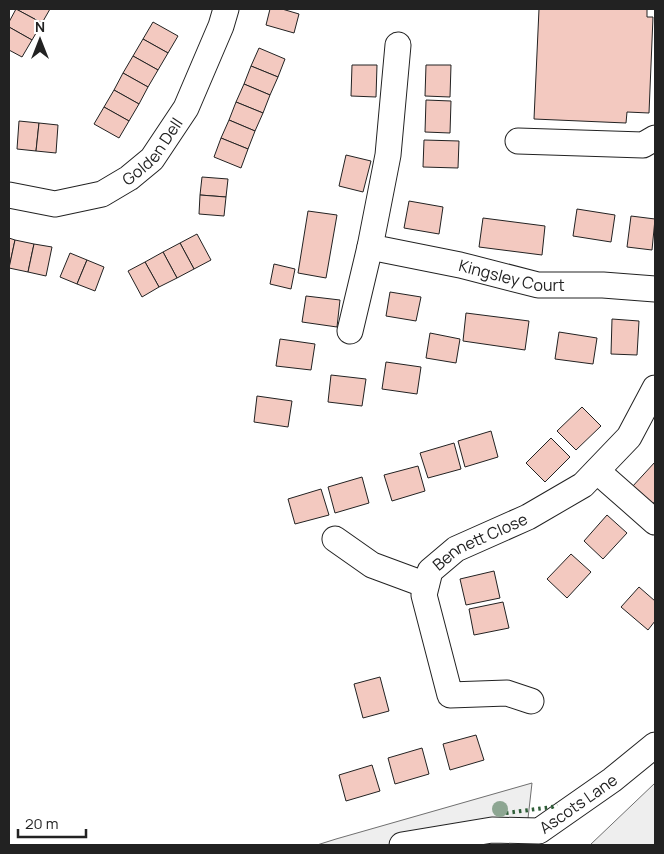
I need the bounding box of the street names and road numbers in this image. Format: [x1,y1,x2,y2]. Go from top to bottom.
street label: Golden Dell [118,113,188,191]
street label: Kingsley Court [457,254,565,296]
street label: Bennett Close [428,508,531,575]
street label: Ascots Lane [535,769,622,839]

